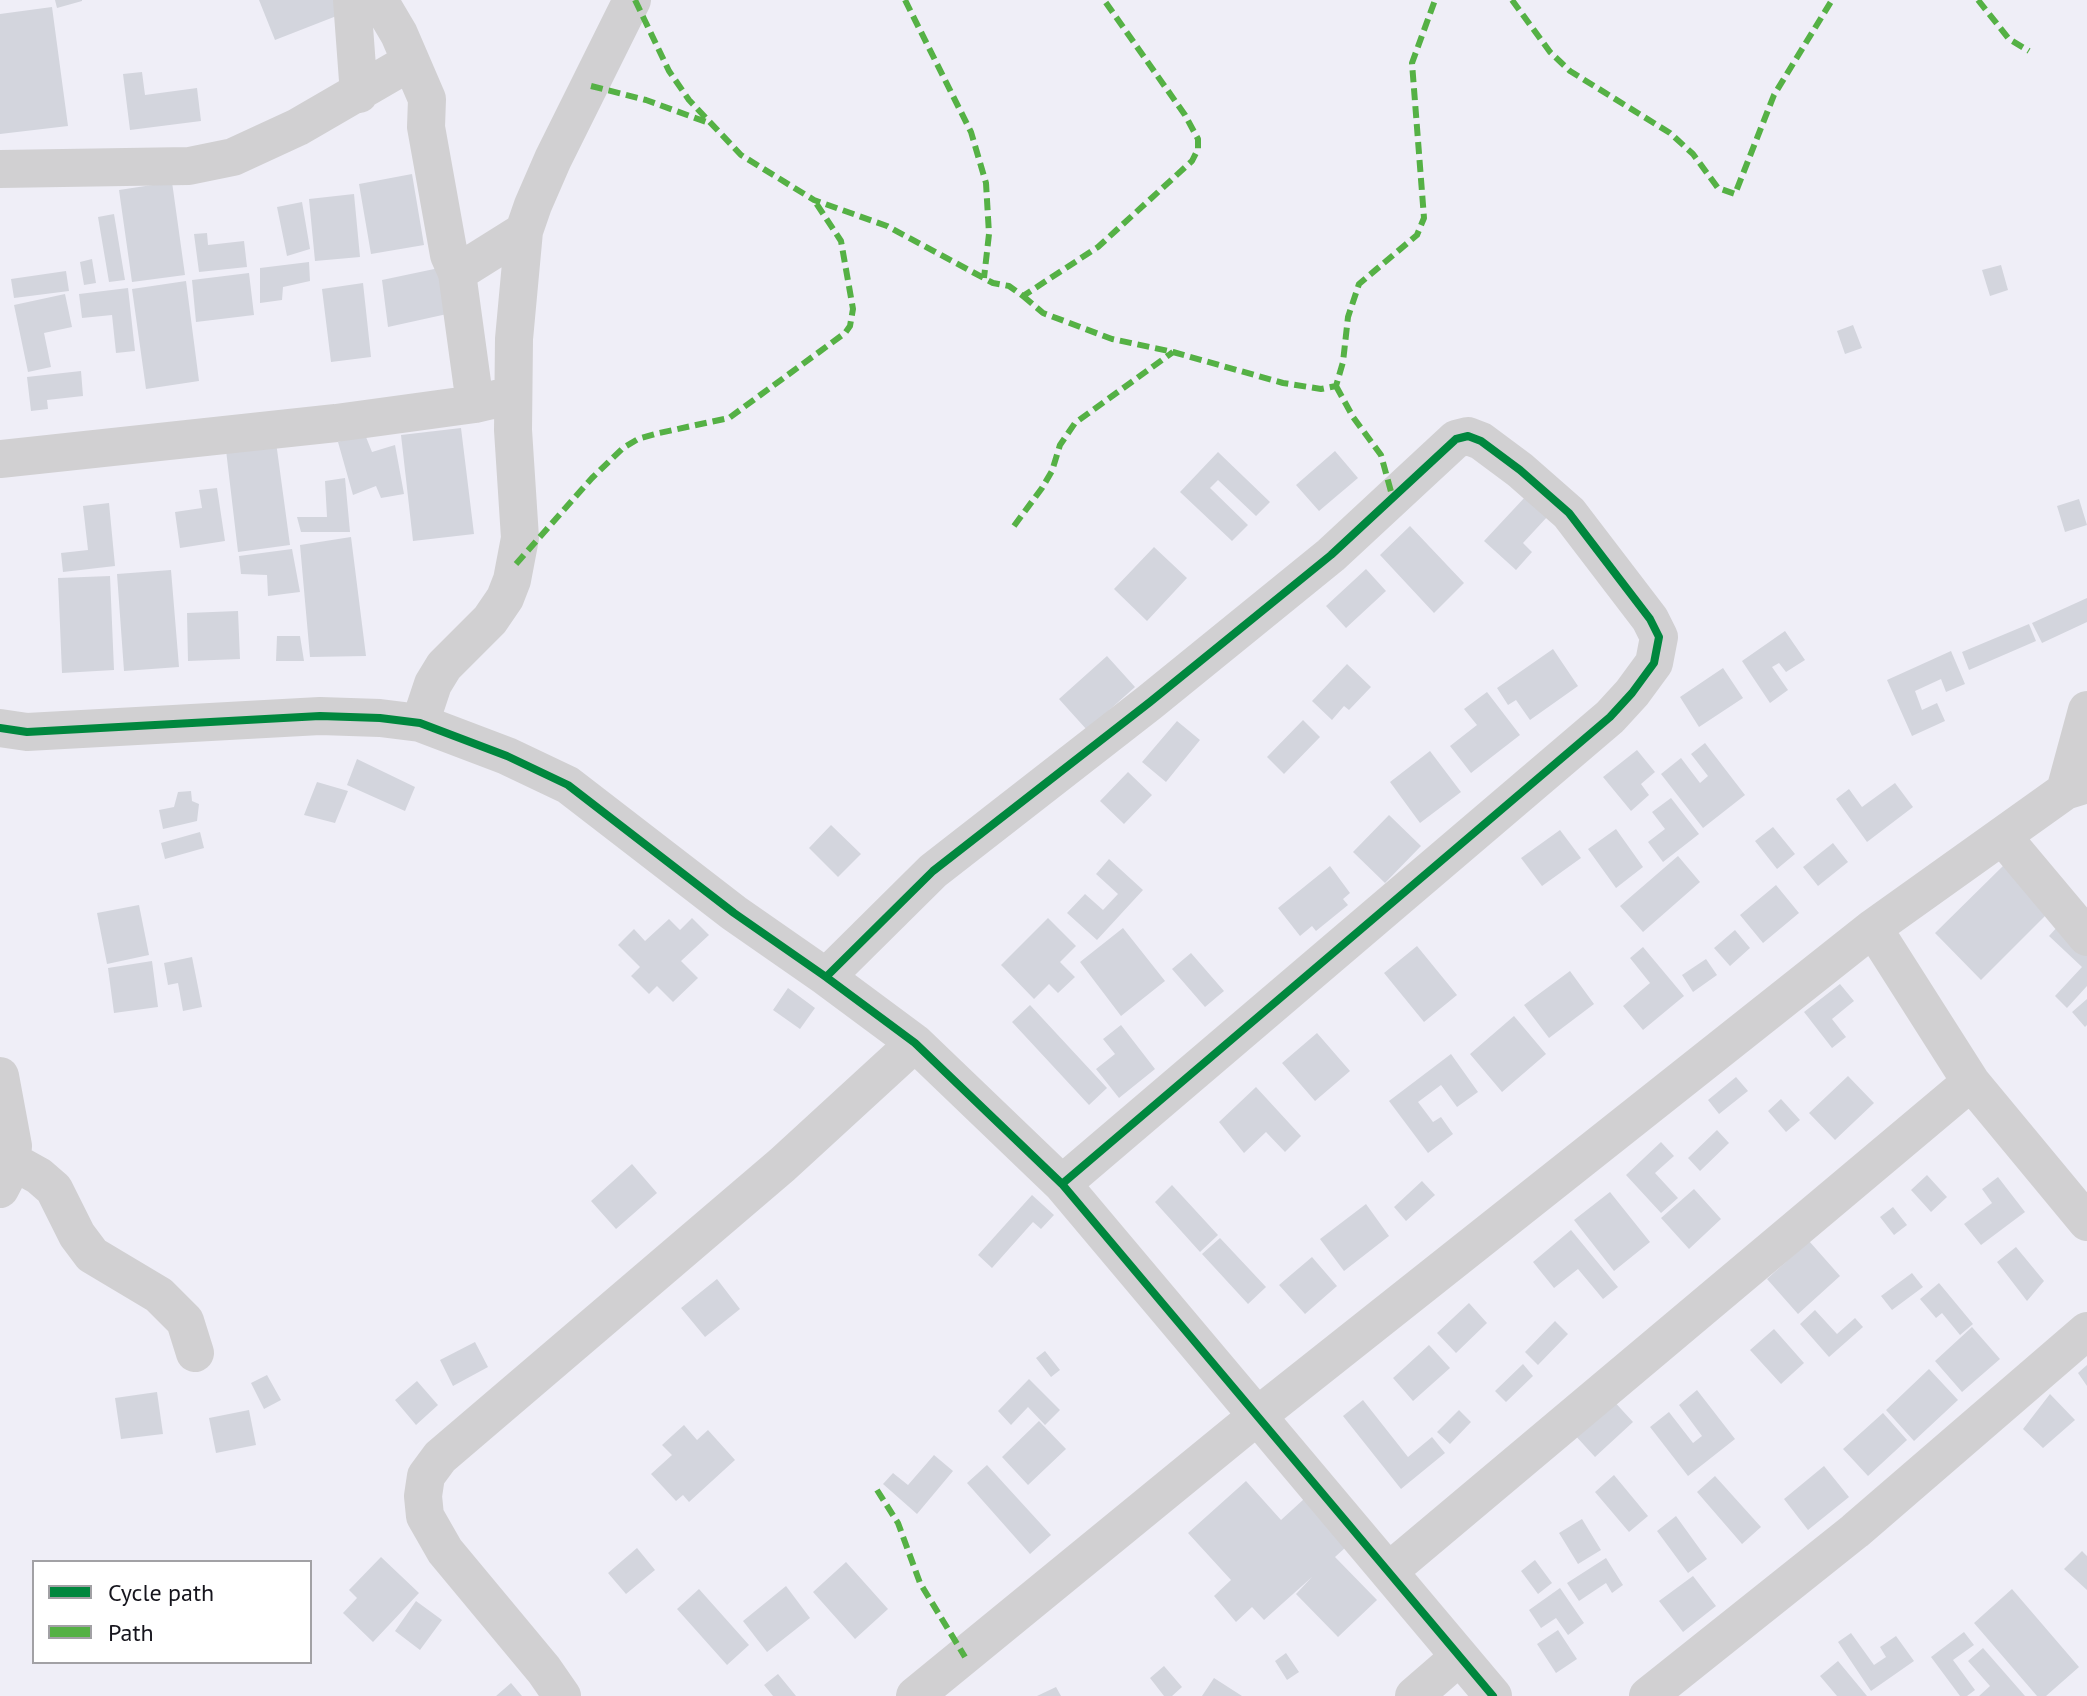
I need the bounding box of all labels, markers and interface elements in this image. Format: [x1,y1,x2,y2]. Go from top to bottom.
legend [32,1560,312,1664]
text: Cycle path [108,1577,214,1608]
text: Path [108,1617,154,1648]

